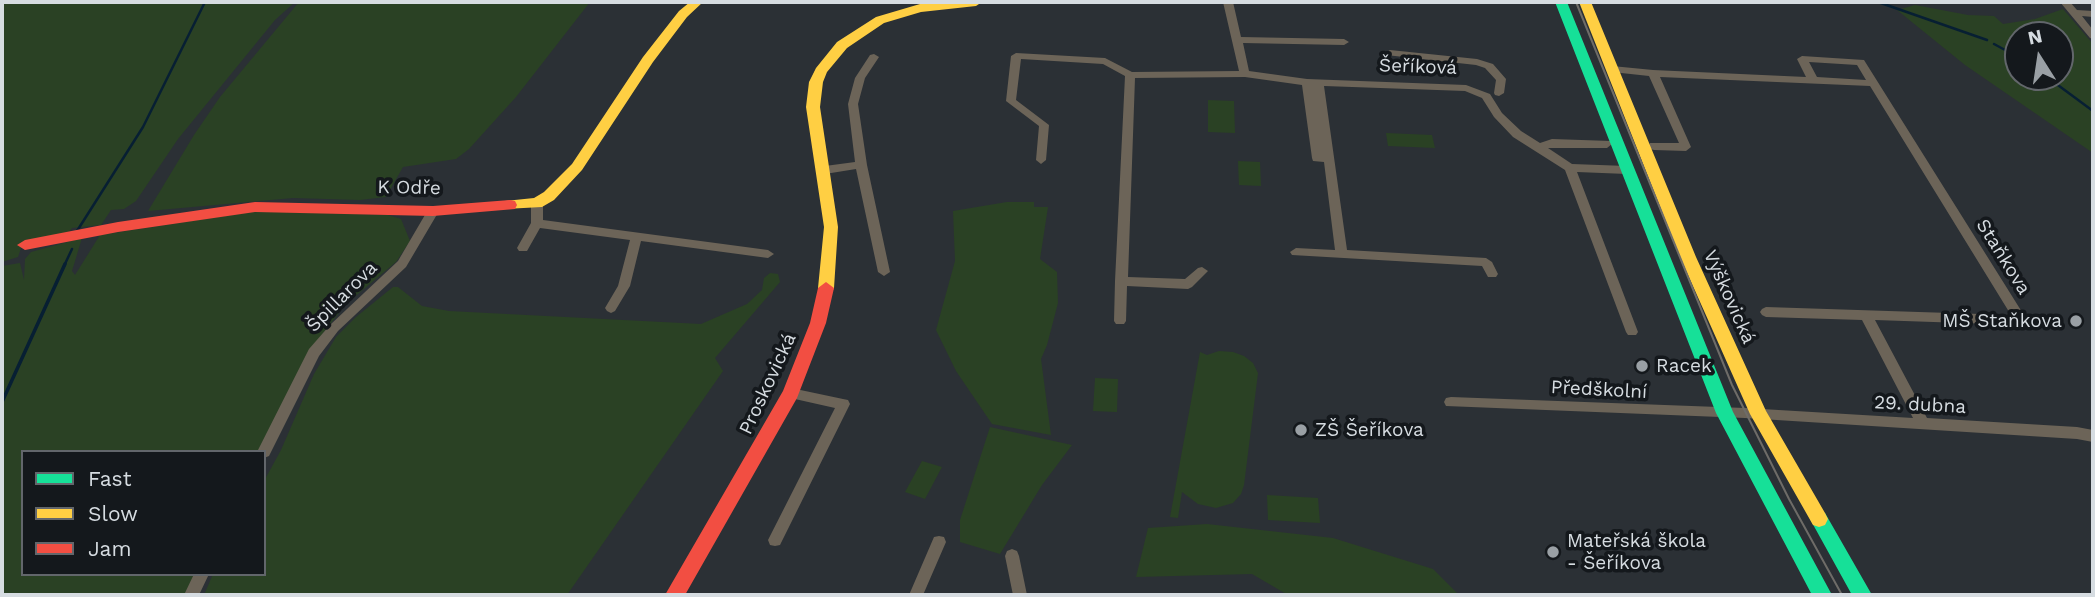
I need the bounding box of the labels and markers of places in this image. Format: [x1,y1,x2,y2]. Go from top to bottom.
place label: MŠ Staňkova [1942,310,2062,332]
marker: MŠ Staňkova [2068,313,2084,329]
place label: Racek [1656,355,1712,377]
marker: Racek [1634,358,1650,374]
place label: ZŠ Šeříkova [1315,419,1424,441]
marker: ZŠ Šeříkova [1293,422,1309,438]
place label: Mateřská škola - Šeříkova [1567,530,1706,574]
marker: Mateřská škola - Šeříkova [1545,544,1561,560]

